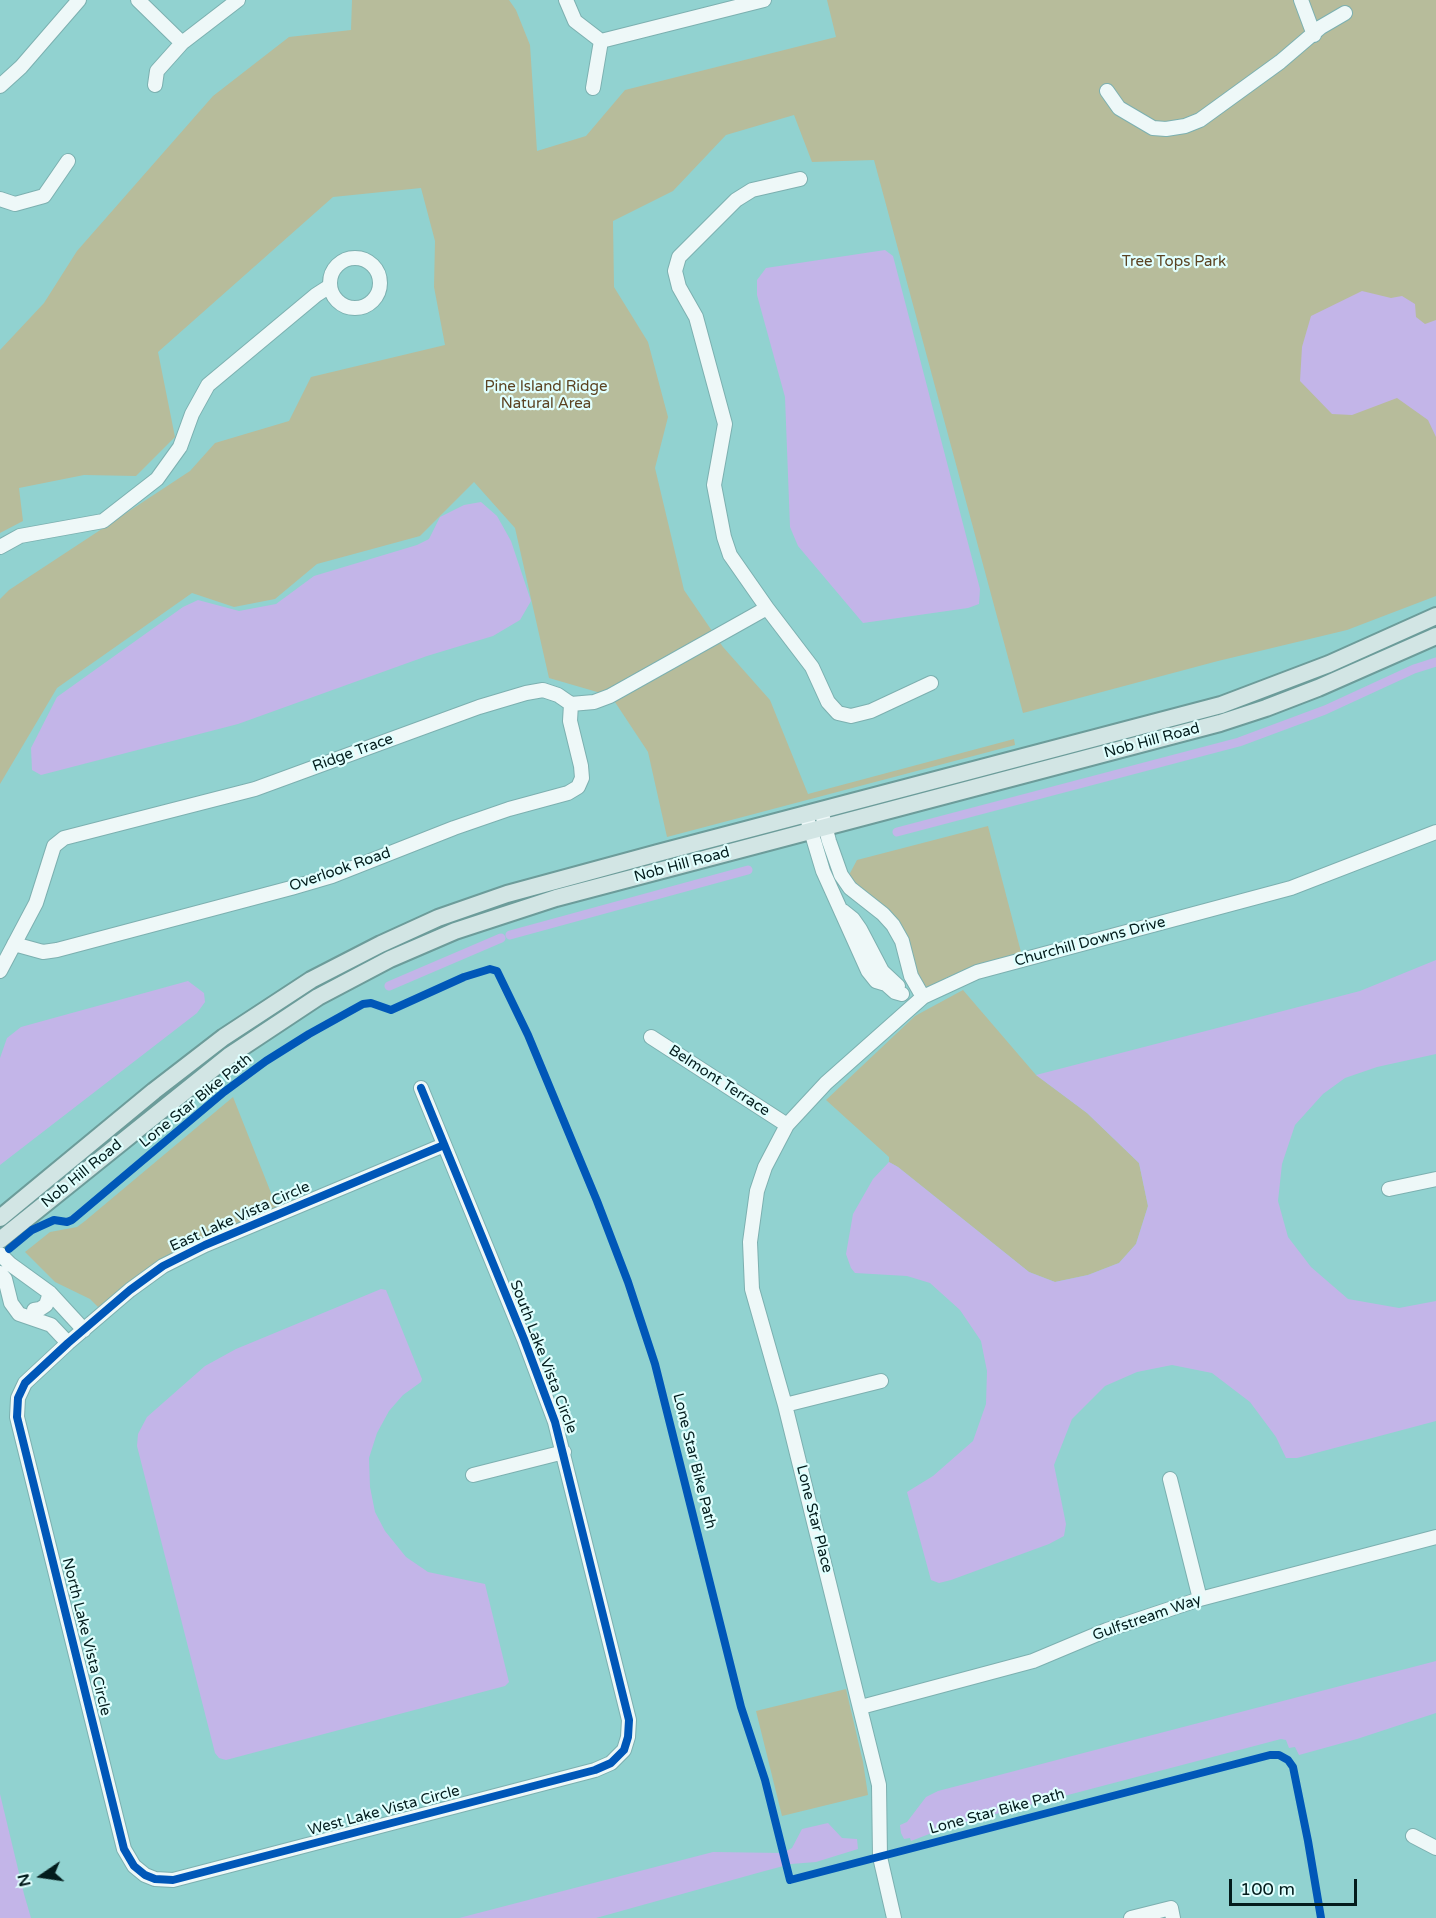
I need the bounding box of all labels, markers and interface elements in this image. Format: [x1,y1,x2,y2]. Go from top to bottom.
park label: Tree Tops Park [1122,253,1226,271]
park label: Pine Island Ridge Natural Area [484,378,608,413]
street label: Nob Hill Road [1102,720,1202,762]
street label: Ridge Trace [310,730,396,776]
street label: Overlook Road [287,844,393,896]
street label: Nob Hill Road [632,844,732,886]
street label: Churchill Downs Drive [1013,913,1167,971]
street label: Belmont Terrace [665,1042,773,1120]
street label: Lone Star Bike Path [136,1050,256,1152]
street label: Nob Hill Road [38,1136,126,1212]
street label: East Lake Vista Circle [167,1178,313,1256]
street label: South Lake Vista Circle [505,1278,581,1436]
street label: Lone Star Bike Path [668,1391,720,1531]
street label: Lone Star Place [792,1463,836,1575]
street label: North Lake Vista Circle [58,1556,114,1718]
street label: Gulfstream Way [1090,1591,1204,1645]
street label: West Lake Vista Circle [306,1782,462,1840]
street label: Lone Star Bike Path [927,1785,1067,1839]
north arrow [12,1846,72,1906]
scale bar [1232,1867,1360,1905]
text: N [13,1872,36,1889]
text: 100 m [1240,1878,1295,1900]

